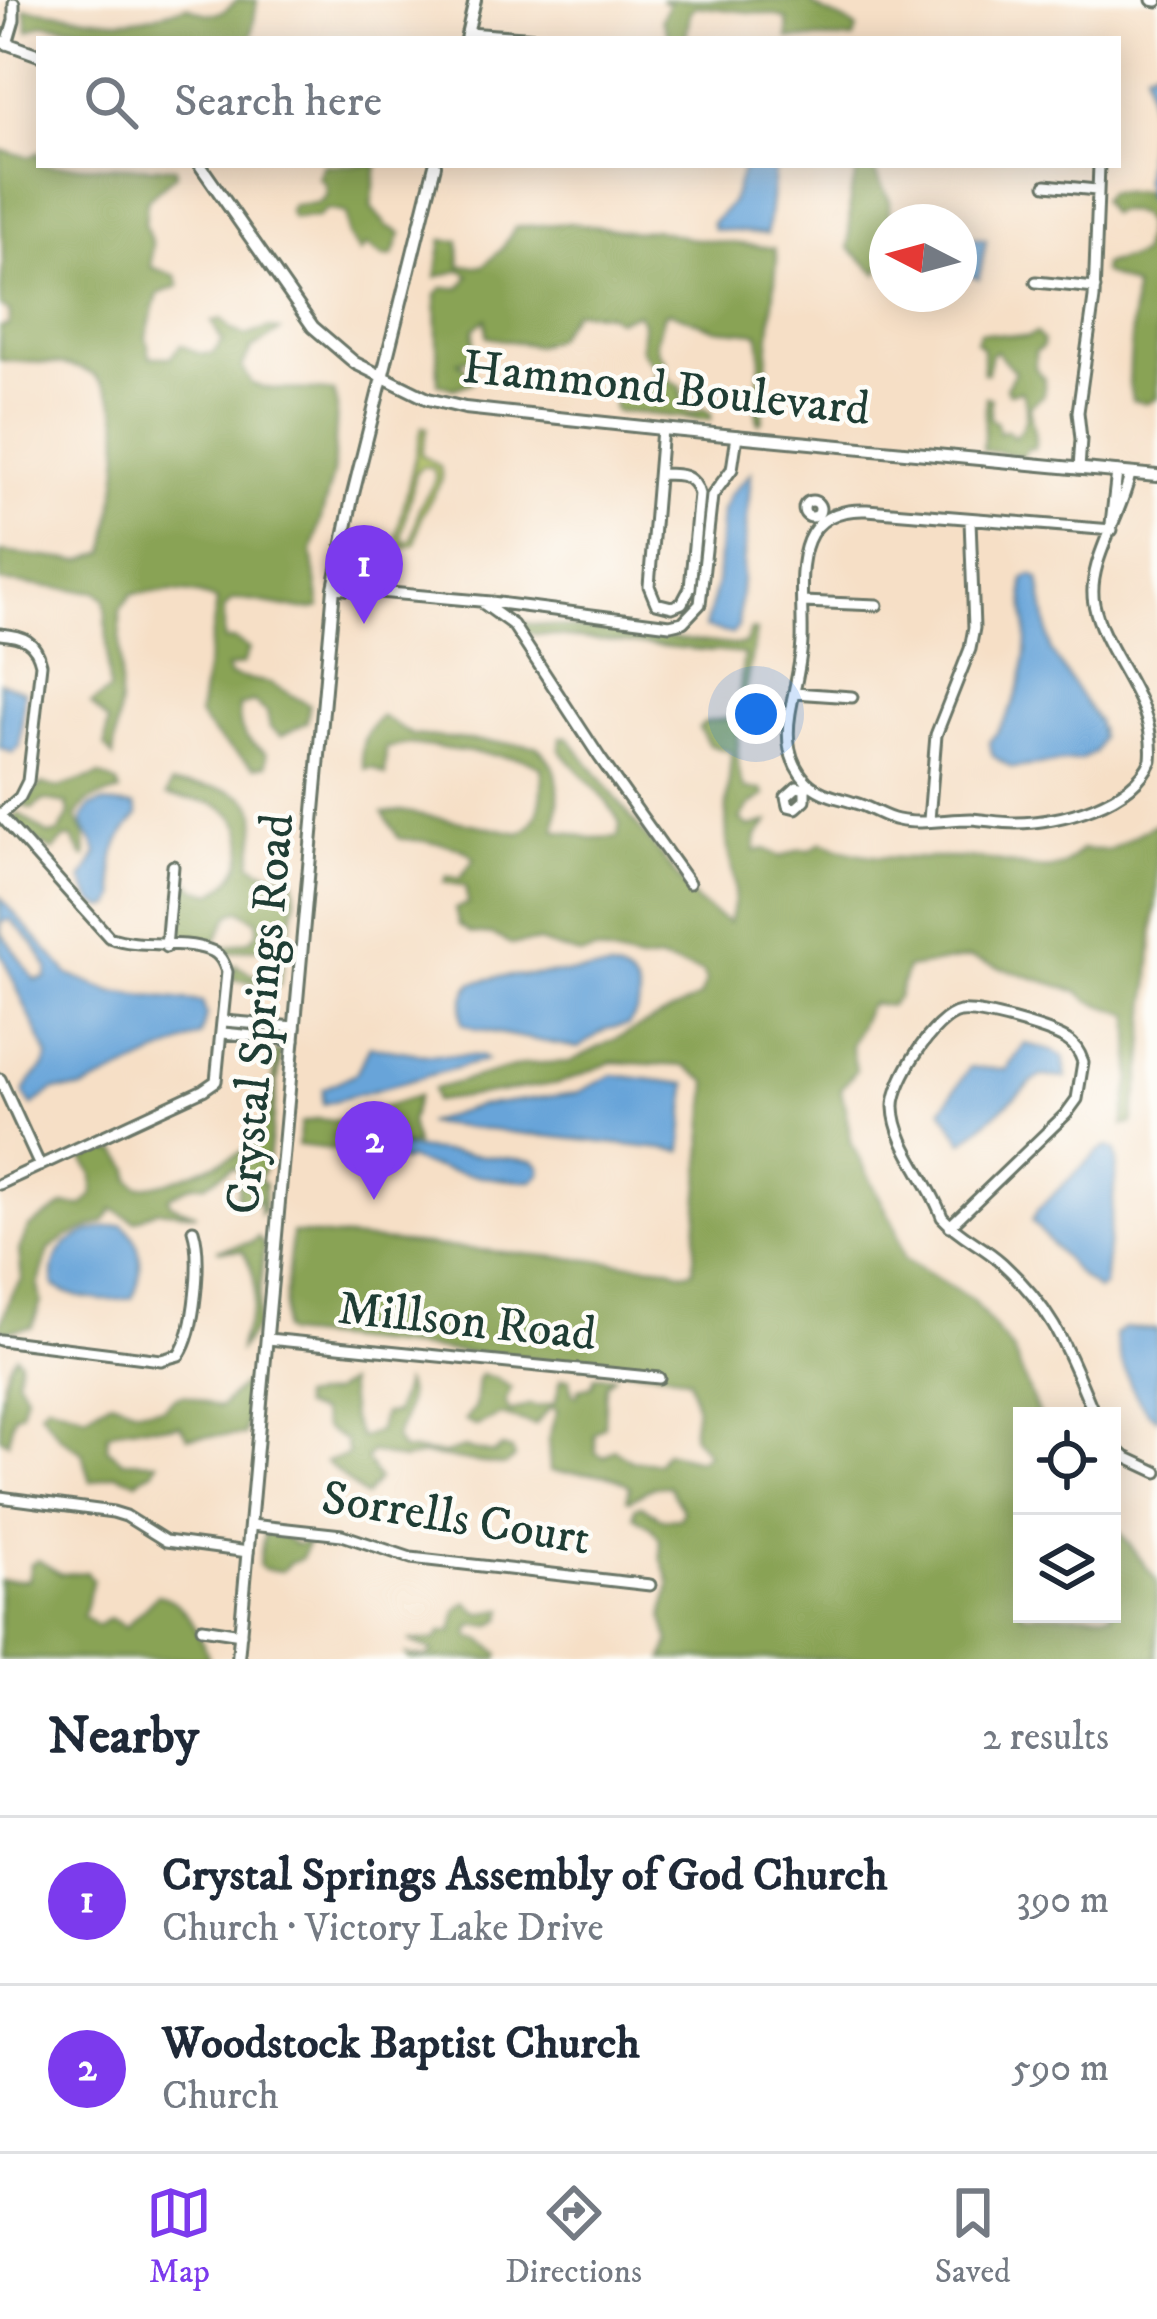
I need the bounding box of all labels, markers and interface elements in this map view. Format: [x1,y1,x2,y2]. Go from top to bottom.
search box [36,36,1121,168]
icon: search [78,69,144,135]
text: Search here [174,74,382,130]
north arrow [869,204,977,312]
street label: Hammond Boulevard [459,338,873,440]
pin: 1 [325,525,403,624]
your location [726,684,786,744]
street label: Crystal Springs Road [214,811,308,1217]
pin: 2 [335,1101,413,1200]
street label: Millson Road [335,1279,599,1365]
map controls [1013,1407,1121,1623]
button: locate [1013,1407,1121,1515]
street label: Sorrells Court [318,1468,594,1570]
button: layers [1013,1515,1121,1623]
text: Nearby [48,1705,199,1769]
text: 2 results [982,1713,1109,1762]
text: Crystal Springs Assembly of God Church [162,1848,888,1904]
text: 1 [80,1876,94,1925]
text: 390 m [1016,1876,1109,1925]
text: Church · Victory Lake Drive [162,1904,604,1953]
text: Woodstock Baptist Church [162,2016,640,2072]
text: 2 [77,2044,97,2093]
text: 590 m [1012,2044,1109,2093]
text: Church [162,2072,279,2121]
tab: Map [146,2180,212,2293]
tab: Directions [505,2180,642,2293]
tab: Saved [935,2180,1011,2293]

